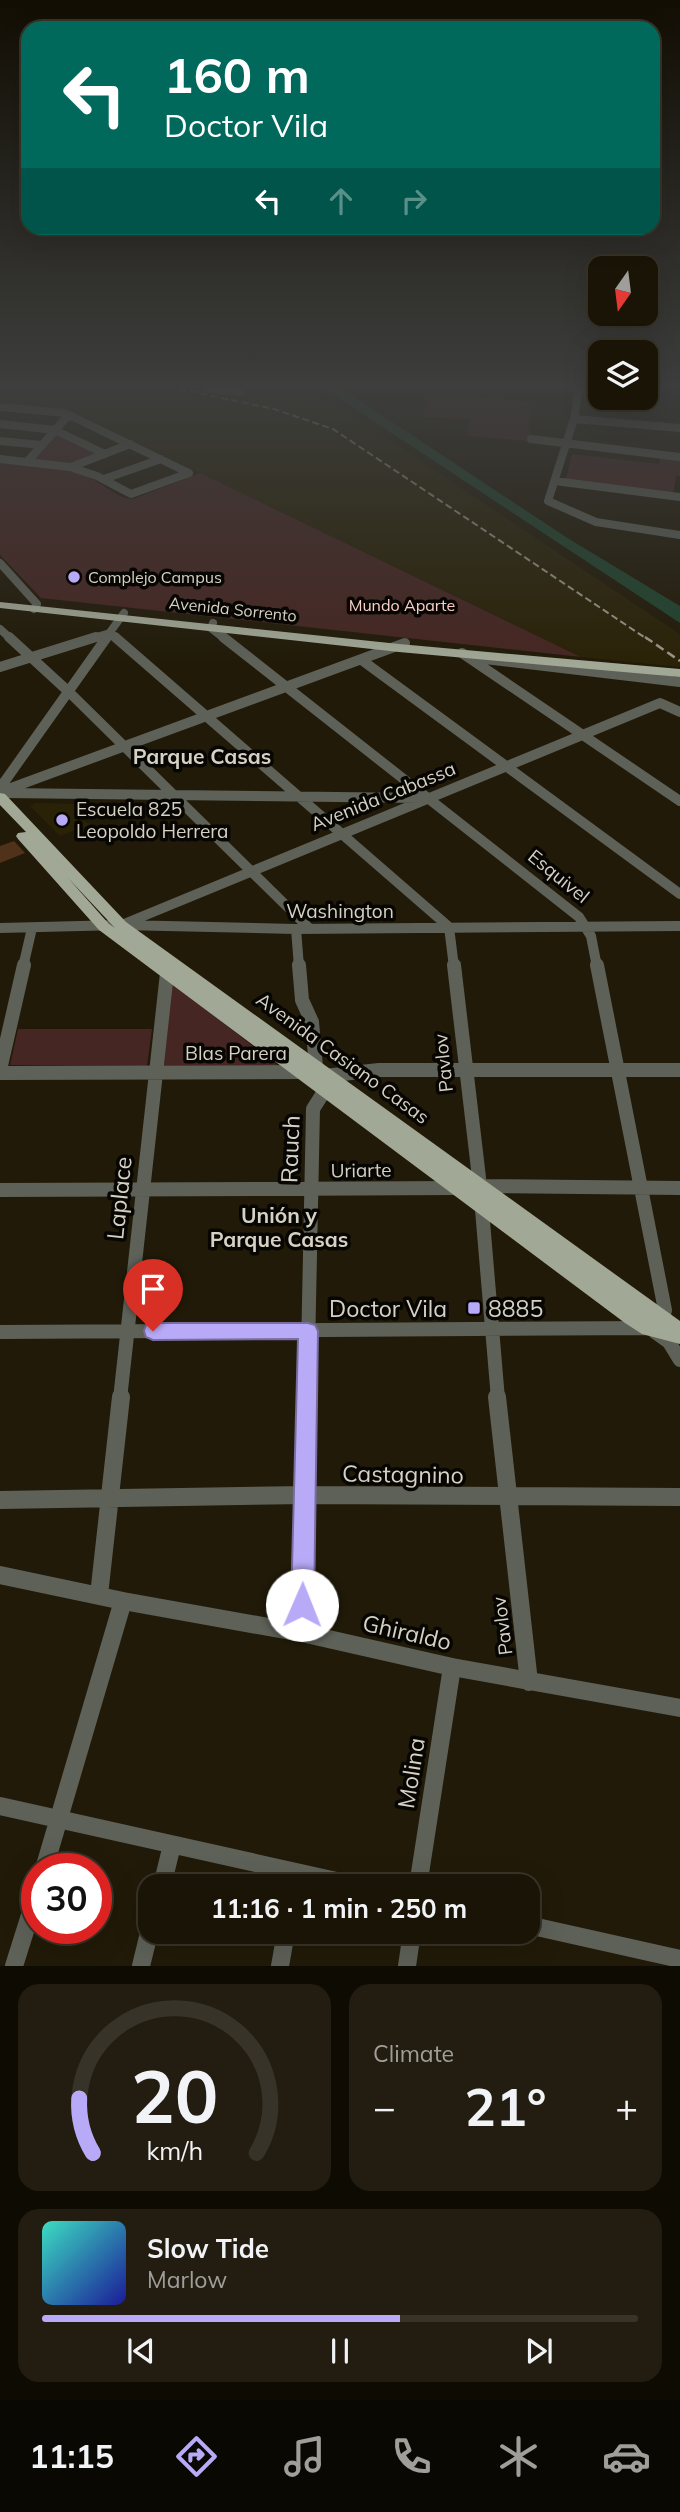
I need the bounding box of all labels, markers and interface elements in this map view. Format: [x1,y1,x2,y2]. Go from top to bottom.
text: 160 m [164,44,310,105]
icon: left [49,49,140,140]
text: Doctor Vila [164,105,328,145]
icon: left [249,182,287,220]
icon: ahead [322,182,360,220]
icon: right [395,182,433,220]
north arrow [588,256,658,326]
map controls [588,256,658,410]
button: layers [588,340,658,410]
place label: Complejo Campus [88,567,222,587]
marker: Complejo Campus [66,569,82,585]
street label: Avenida Sorrento [168,592,298,626]
park label: Mundo Aparte [349,595,455,615]
district label: Parque Casas [133,743,271,769]
street label: Avenida Cabassa [307,756,459,836]
place label: Escuela 825 Leopoldo Herrera [76,797,229,843]
marker: Escuela 825 Leopoldo Herrera [54,812,70,828]
street label: Esquivel [523,844,595,908]
street label: Washington [286,899,394,923]
street label: Avenida Casiano Casas [252,987,434,1129]
street label: Pavlov [428,1033,458,1093]
street label: Blas Parera [185,1041,287,1065]
street label: Rauch [274,1115,306,1183]
street label: Laplace [100,1155,138,1241]
street label: Uriarte [330,1157,392,1183]
district label: Unión y Parque Casas [210,1202,348,1252]
pin [123,1259,183,1331]
icon: arrive [134,1270,172,1308]
street label: Doctor Vila [329,1294,447,1323]
place label: 8885 [488,1294,543,1323]
marker: 8885 [466,1300,482,1316]
street label: Castagnino [342,1458,464,1490]
position arrow [265,1568,339,1642]
street label: Pavlov [487,1595,517,1657]
street label: Ghiraldo [360,1608,454,1656]
street label: Molina [391,1736,431,1810]
speed limit sign: 30 [21,1853,112,1944]
text: 11:16 · 1 min · 250 m [211,1892,467,1925]
text: Climate [373,2039,454,2068]
text: 20 [131,2051,218,2142]
text: 21° [464,2074,547,2139]
text: − [373,2083,396,2131]
text: + [615,2083,638,2131]
text: km/h [146,2135,203,2166]
text: Slow Tide [147,2232,269,2265]
text: Marlow [147,2265,227,2294]
icon: previous [122,2332,160,2370]
icon: pause [321,2332,359,2370]
icon: next [520,2332,558,2370]
icon: directions [172,2432,221,2481]
icon: music [280,2432,329,2481]
icon: phone [387,2432,436,2481]
icon: climate [494,2432,543,2481]
icon: car [602,2432,651,2481]
text: 11:15 [29,2436,114,2476]

